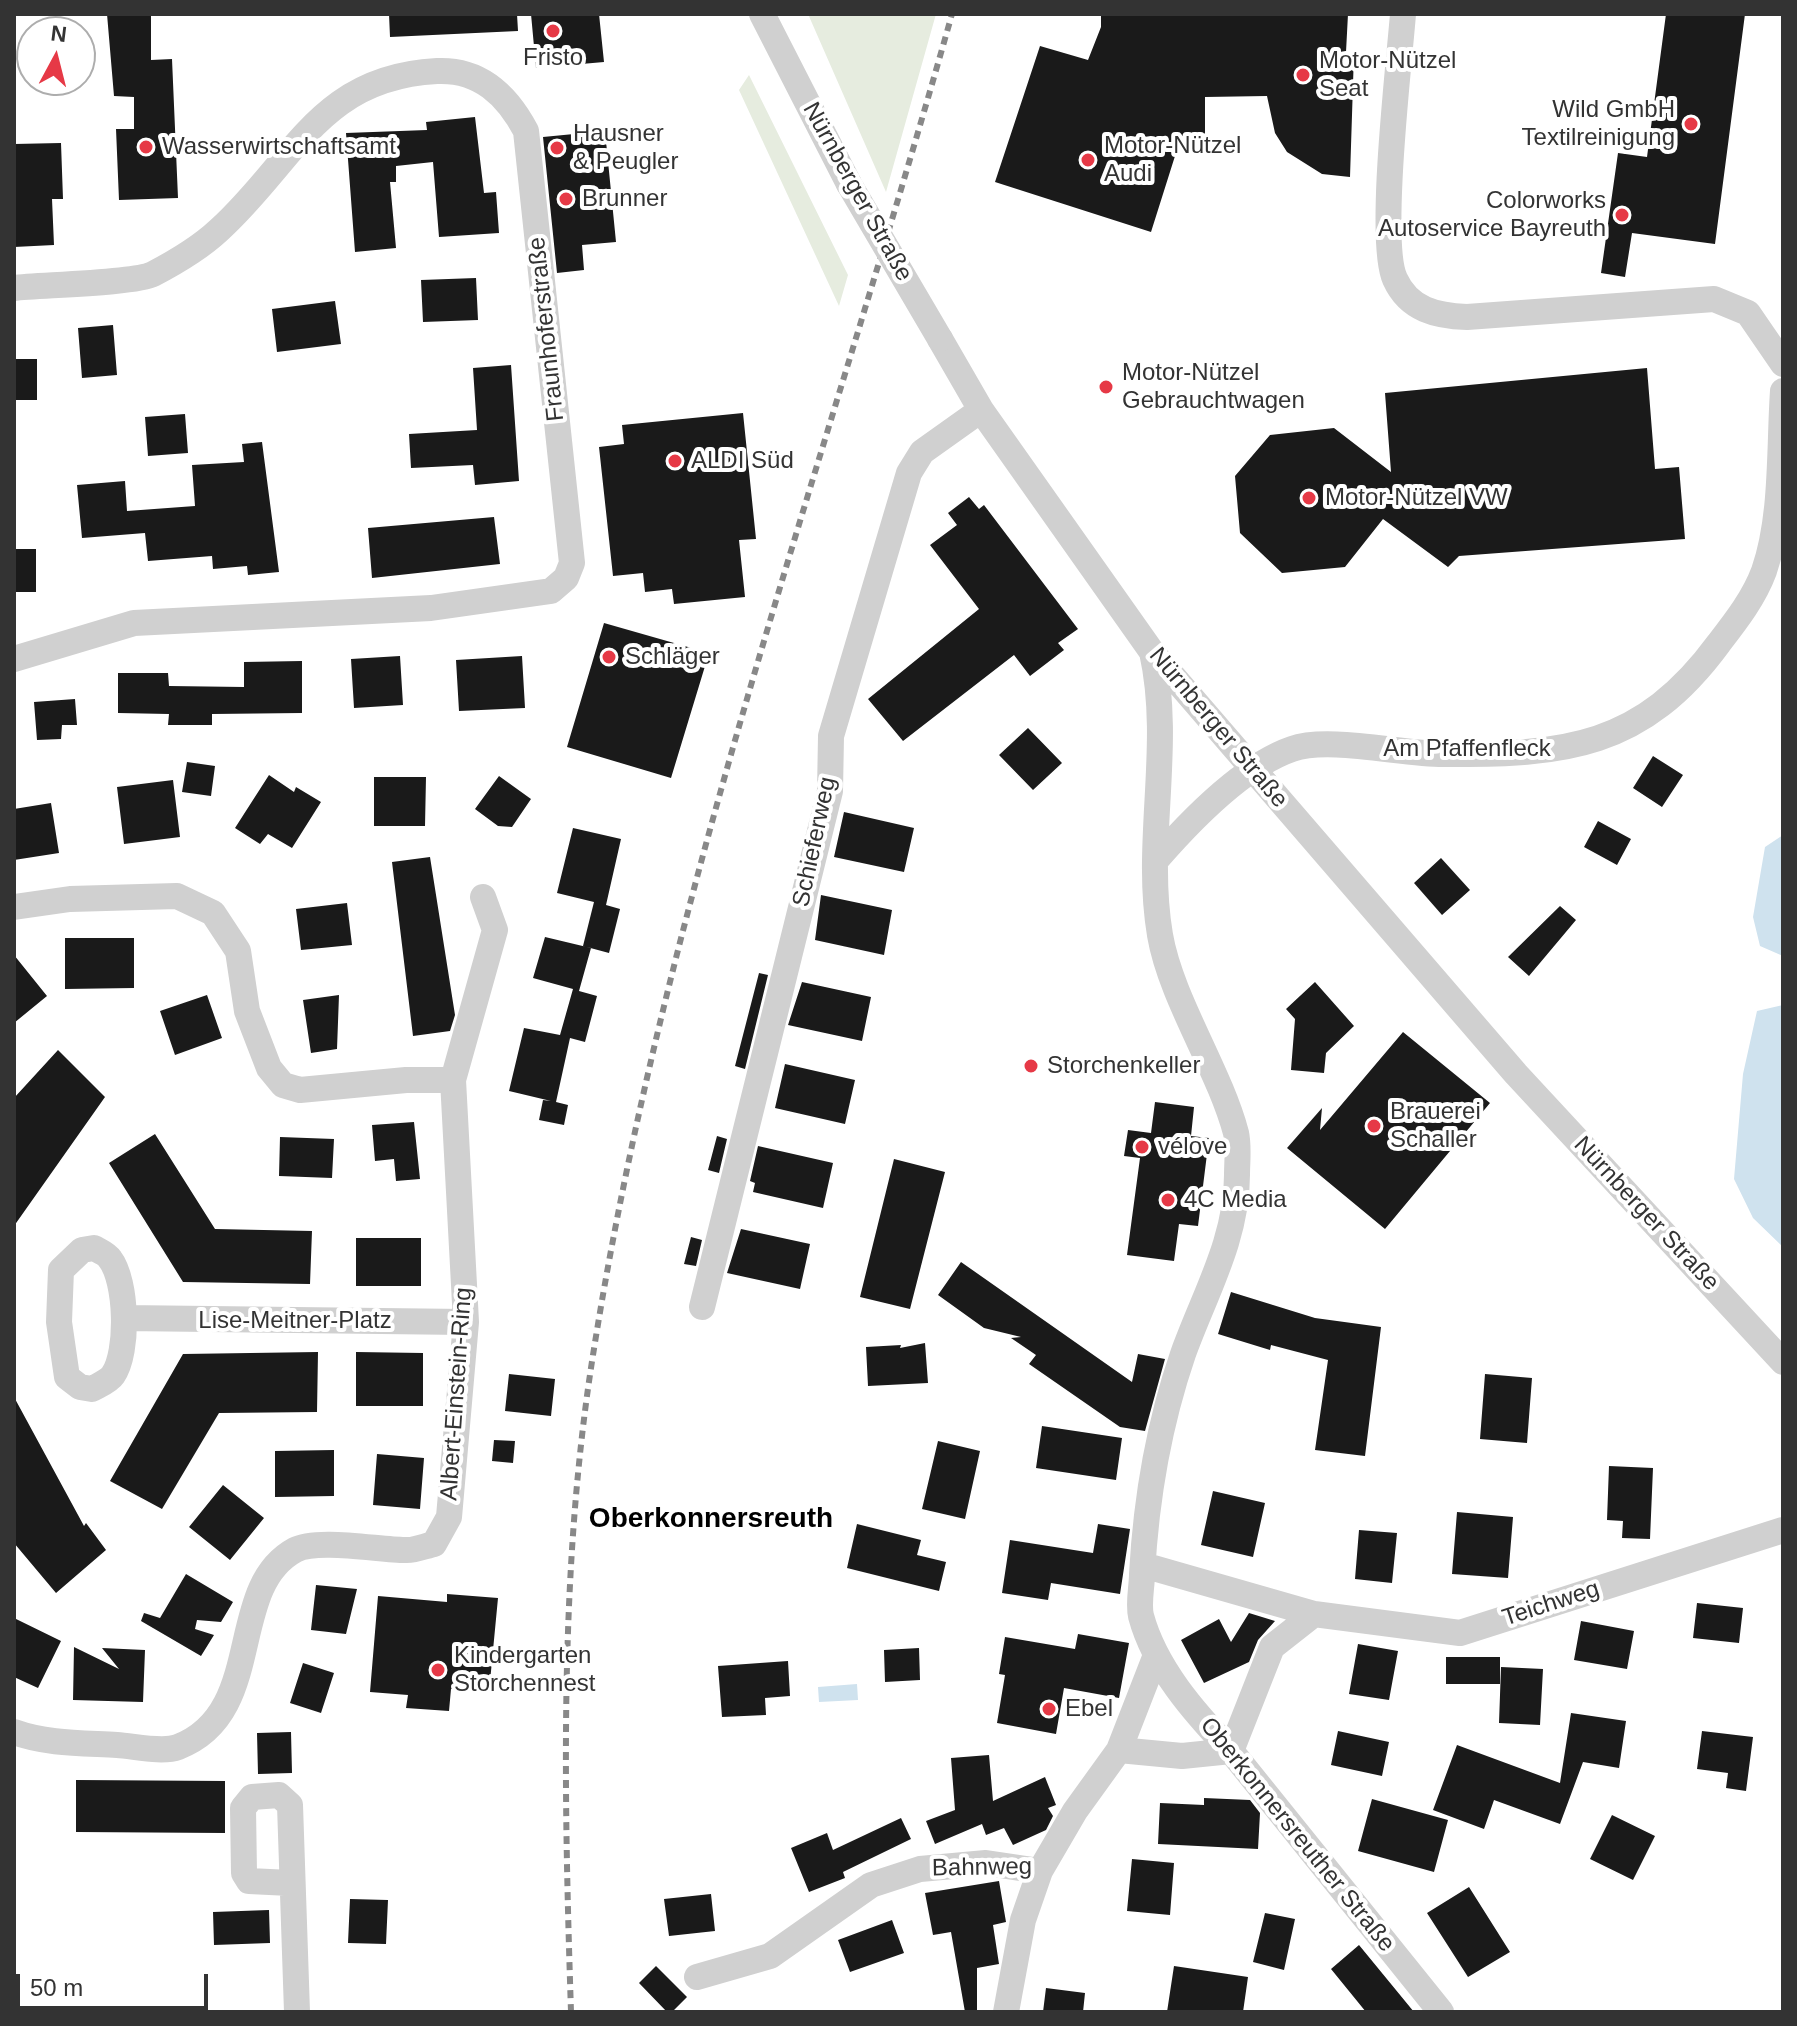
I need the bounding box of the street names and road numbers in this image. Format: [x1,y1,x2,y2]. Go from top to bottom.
street label: Nürnberger Straße [796,98,918,286]
street label: Fraunhoferstraße [523,235,571,423]
street label: Nürnberger Straße [1143,642,1293,814]
street label: Am Pfaffenfleck [1383,735,1551,763]
street label: Schieferweg [787,774,843,910]
street label: Nürnberger Straße [1567,1131,1725,1297]
street label: Albert-Einstein-Ring [435,1287,479,1501]
street label: Lise-Meitner-Platz [198,1307,392,1335]
street label: Teichweg [1499,1575,1603,1633]
street label: Oberkonnersreuther Straße [1193,1712,1401,1958]
street label: Bahnweg [932,1853,1032,1883]

